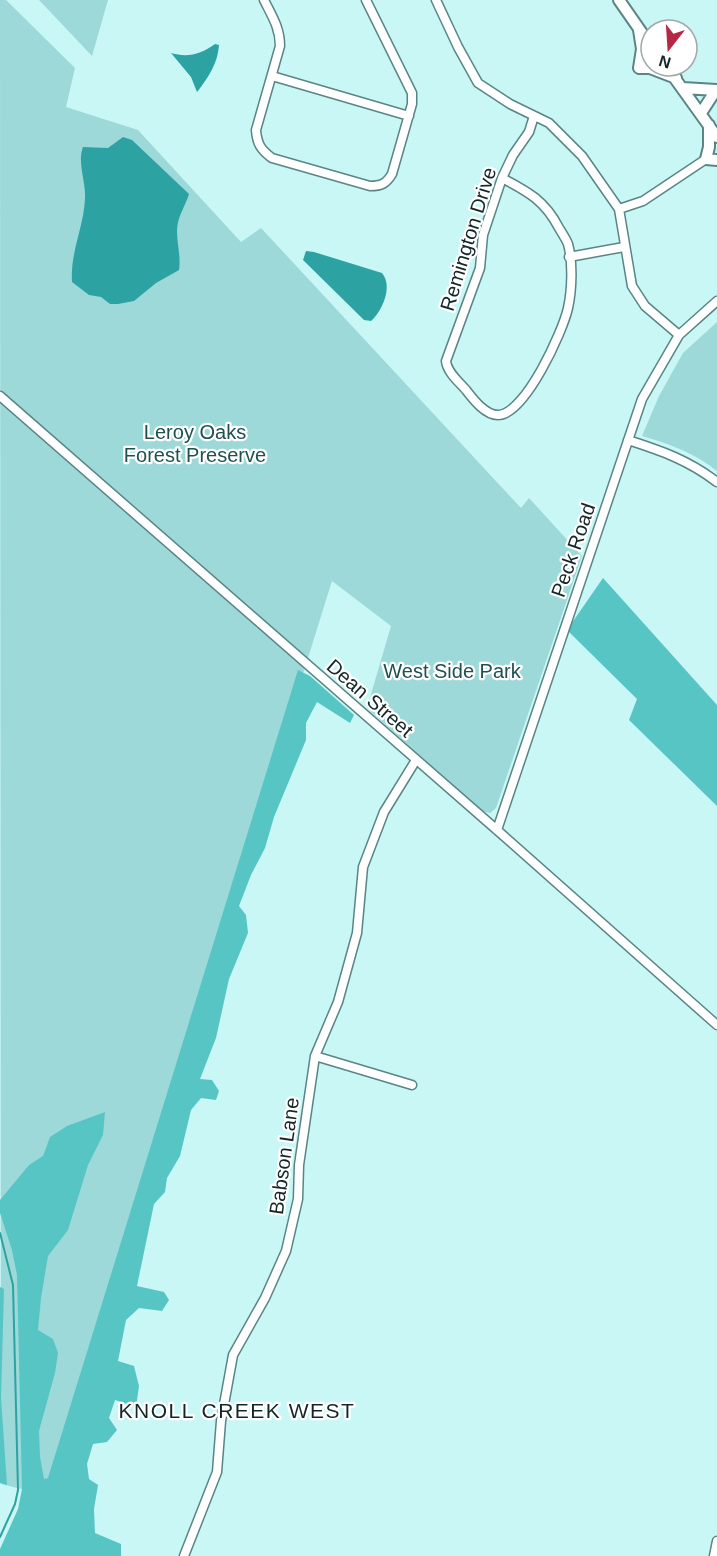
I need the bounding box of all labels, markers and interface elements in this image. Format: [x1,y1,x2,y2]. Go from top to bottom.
north arrow [639,18,699,78]
text: N [657,52,673,72]
street label: Remington Drive [436,165,500,313]
park label: Leroy Oaks Forest Preserve [124,421,266,466]
street label: Peck Road [547,500,599,600]
street label: Dean Street [323,655,418,742]
park label: West Side Park [383,660,522,682]
street label: Babson Lane [265,1096,303,1216]
district label: KNOLL CREEK WEST [119,1399,355,1422]

